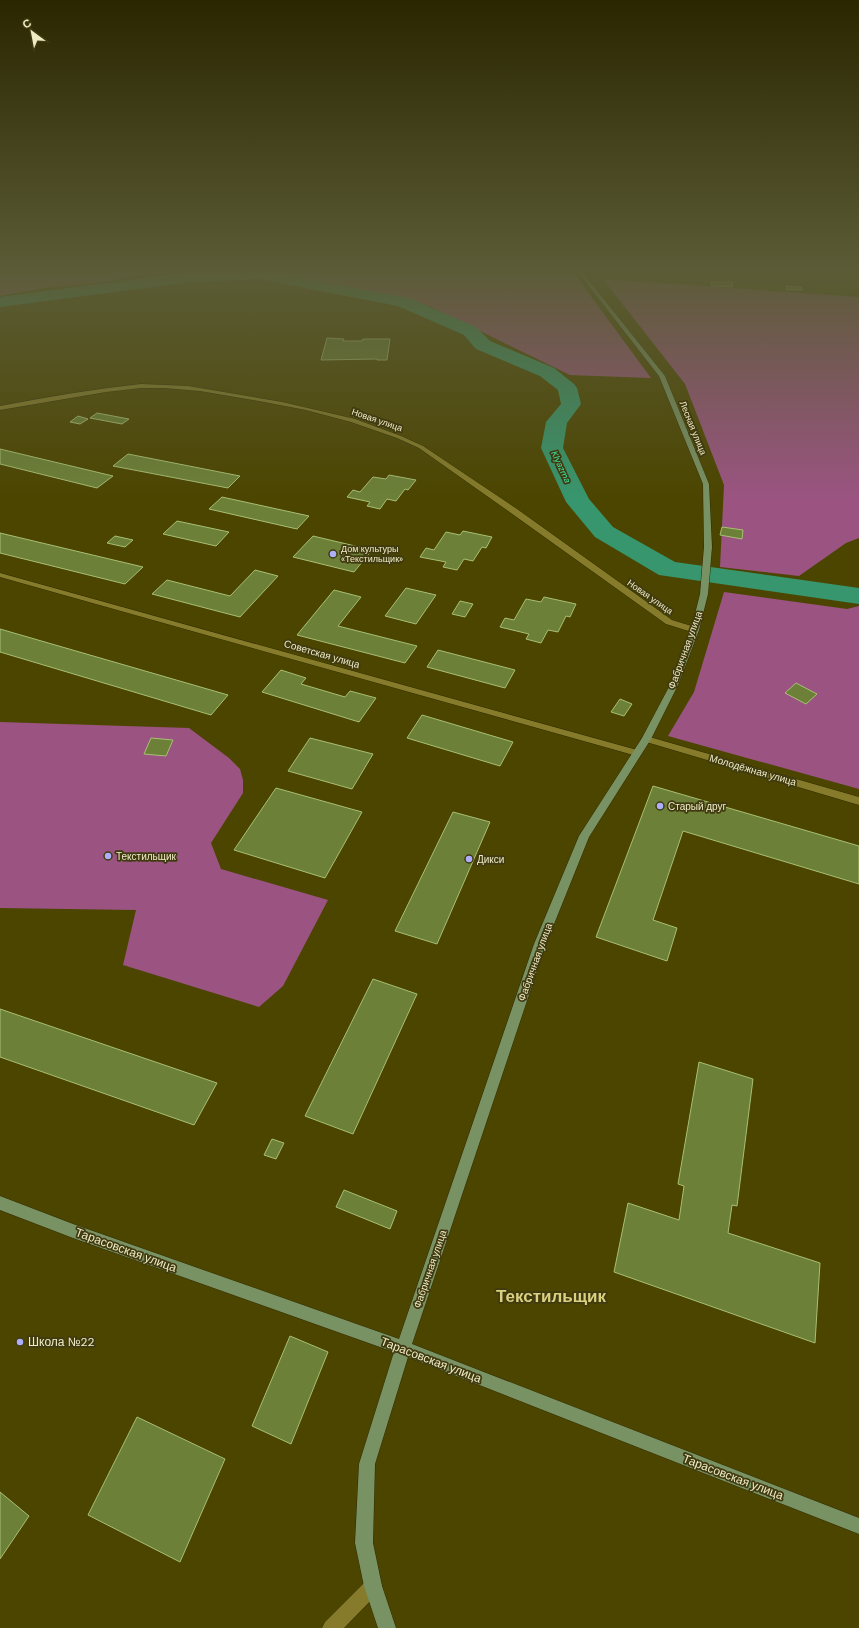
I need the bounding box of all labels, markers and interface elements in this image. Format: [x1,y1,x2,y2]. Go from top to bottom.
north arrow [12,12,52,52]
text: С [20,15,34,32]
street label: Лесная улица [677,399,709,457]
street label: Новая улица [350,406,404,434]
water label: Klyazma [548,449,574,485]
place label: Дом культуры «Текстильщик» [341,543,403,565]
marker: Дом культуры «Текстильщик» [328,549,338,559]
street label: Новая улица [625,577,675,617]
street label: Фабричная улица [665,609,705,691]
street label: Советская улица [283,637,362,671]
street label: Молодёжная улица [708,751,798,789]
place label: Старый друг [668,800,727,813]
marker: Старый друг [655,801,665,811]
place label: Текстильщик [116,850,177,863]
marker: Текстильщик [103,851,113,861]
place label: Дикси [477,853,504,866]
marker: Дикси [464,854,474,864]
street label: Фабричная улица [515,921,555,1003]
street label: Тарасовская улица [73,1224,179,1276]
street label: Фабричная улица [411,1228,450,1310]
district label: Текстильщик [496,1285,607,1307]
street label: Тарасовская улица [378,1333,484,1387]
place label: Школа №22 [28,1334,94,1350]
marker: Школа №22 [15,1337,25,1347]
street label: Тарасовская улица [680,1450,786,1504]

